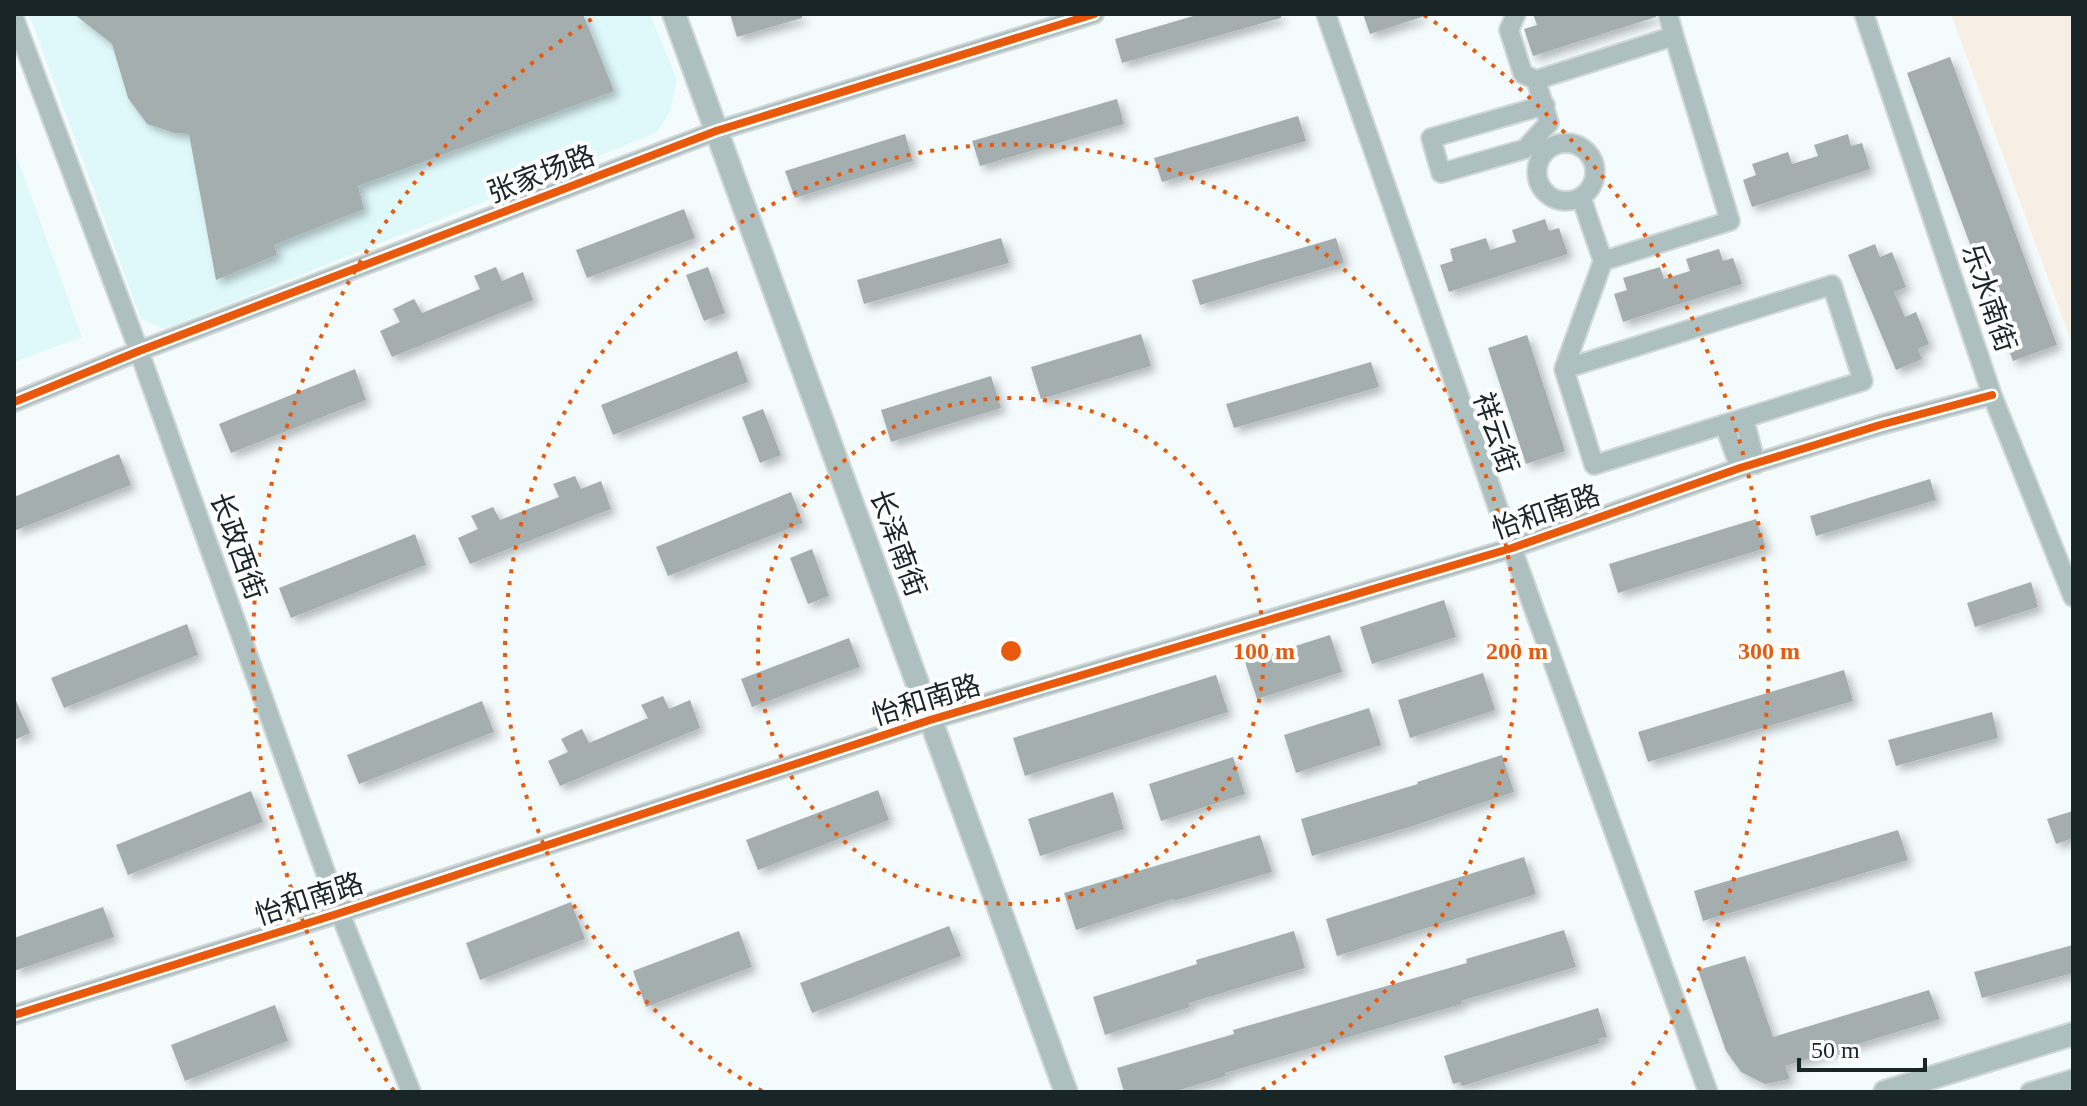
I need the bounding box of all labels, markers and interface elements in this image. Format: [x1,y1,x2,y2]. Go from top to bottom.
street label: 张家场路 [483,139,599,209]
street label: 乐水南街 [1956,240,2022,356]
street label: 祥云街 [1468,388,1524,478]
street label: 怡和南路 [1488,479,1604,545]
street label: 长泽南街 [864,485,932,601]
street label: 长政西街 [204,488,272,604]
centre of rings [997,637,1025,665]
text: 100 m [1233,638,1295,664]
text: 200 m [1486,638,1548,664]
text: 300 m [1738,638,1800,664]
street label: 怡和南路 [868,669,984,731]
street label: 怡和南路 [251,867,367,931]
scale bar [1799,1022,1925,1072]
text: 50 m [1811,1037,1860,1063]

